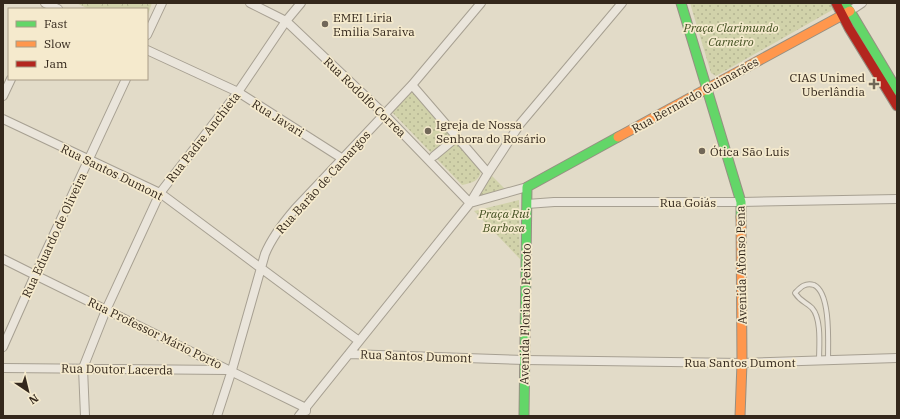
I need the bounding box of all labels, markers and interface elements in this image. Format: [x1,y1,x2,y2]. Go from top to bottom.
legend [8,8,148,80]
place label: EMEI Liria Emilia Saraiva [333,10,415,39]
text: Fast [44,16,68,31]
marker: EMEI Liria Emilia Saraiva [320,19,330,29]
park label: Praça Clarimundo Carneiro [683,20,778,49]
text: Slow [44,36,71,51]
street label: Rua Rodolfo Correa [321,54,410,141]
street label: Rua Bernardo Guimarães [629,54,761,136]
text: Jam [44,56,68,71]
place label: CIAS Unimed Uberlândia [789,70,865,99]
marker: CIAS Unimed Uberlândia [868,78,880,90]
street label: Rua Padre Anchieta [163,88,243,185]
street label: Rua Javari [249,96,307,140]
place label: Igreja de Nossa Senhora do Rosário [436,117,546,146]
marker: Igreja de Nossa Senhora do Rosário [423,126,433,136]
street label: Rua Barão de Camargos [273,127,373,237]
street label: Rua Santos Dumont [59,141,165,203]
place label: Ótica São Luis [710,144,789,159]
marker: Ótica São Luis [697,146,707,156]
street label: Rua Eduardo de Oliveira [18,170,90,300]
street label: Rua Goiás [660,195,716,210]
street label: Avenida Afonso Pena [732,205,750,325]
park label: Praça Rui Barbosa [478,206,530,235]
street label: Avenida Floriano Peixoto [516,243,534,385]
street label: Rua Professor Mário Porto [86,294,225,372]
street label: Rua Santos Dumont [360,347,472,365]
street label: Rua Santos Dumont [684,355,796,370]
street label: Rua Doutor Lacerda [61,361,174,377]
north arrow [8,371,48,411]
text: N [26,391,41,408]

